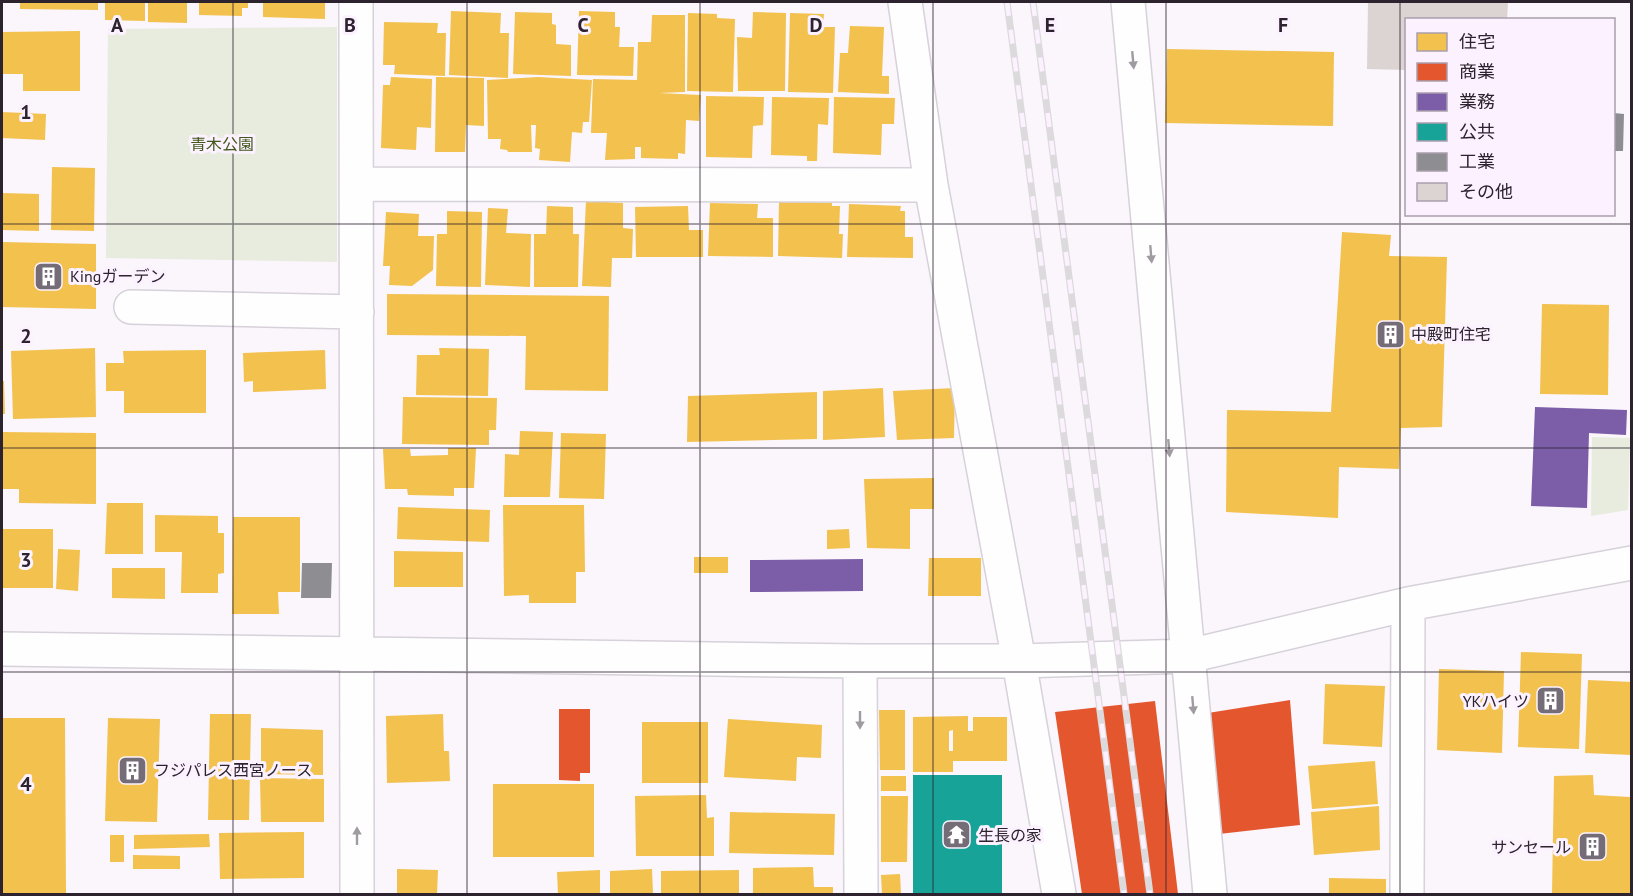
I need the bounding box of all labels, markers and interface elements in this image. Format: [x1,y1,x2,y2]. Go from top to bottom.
text: A [111,12,124,38]
text: B [344,12,356,38]
text: C [577,12,589,38]
text: D [810,12,823,38]
text: E [1045,12,1055,38]
text: F [1278,12,1288,38]
legend [1405,18,1615,216]
text: 住宅 [1459,30,1495,53]
one-way arrow [1128,50,1138,69]
text: 商業 [1459,60,1495,83]
text: 業務 [1459,90,1495,113]
text: 1 [20,99,32,125]
text: 公共 [1459,120,1495,143]
park label: 青木公園 [190,134,254,154]
text: 工業 [1459,150,1495,173]
text: その他 [1459,180,1513,203]
one-way arrow [1146,244,1156,263]
building icon: Kingガーデン [33,260,65,292]
place label: Kingガーデン [70,266,165,286]
building icon: 中殿町住宅 [1374,318,1406,350]
text: 2 [20,323,32,349]
place label: 中殿町住宅 [1411,324,1491,344]
one-way arrow [1164,439,1174,458]
text: 3 [20,547,32,573]
building icon: YKハイツ [1534,685,1566,717]
place label: YKハイツ [1463,691,1529,711]
one-way arrow [1188,696,1198,715]
one-way arrow [855,710,865,729]
building icon: フジパレス西宮ノース [117,754,149,786]
place label: フジパレス西宮ノース [154,760,312,780]
text: 4 [20,771,32,797]
temple icon: 生長の家 [941,819,973,851]
place label: 生長の家 [978,825,1042,845]
one-way arrow [352,827,362,846]
building icon: サンセール [1576,831,1608,863]
place label: サンセール [1491,837,1571,857]

